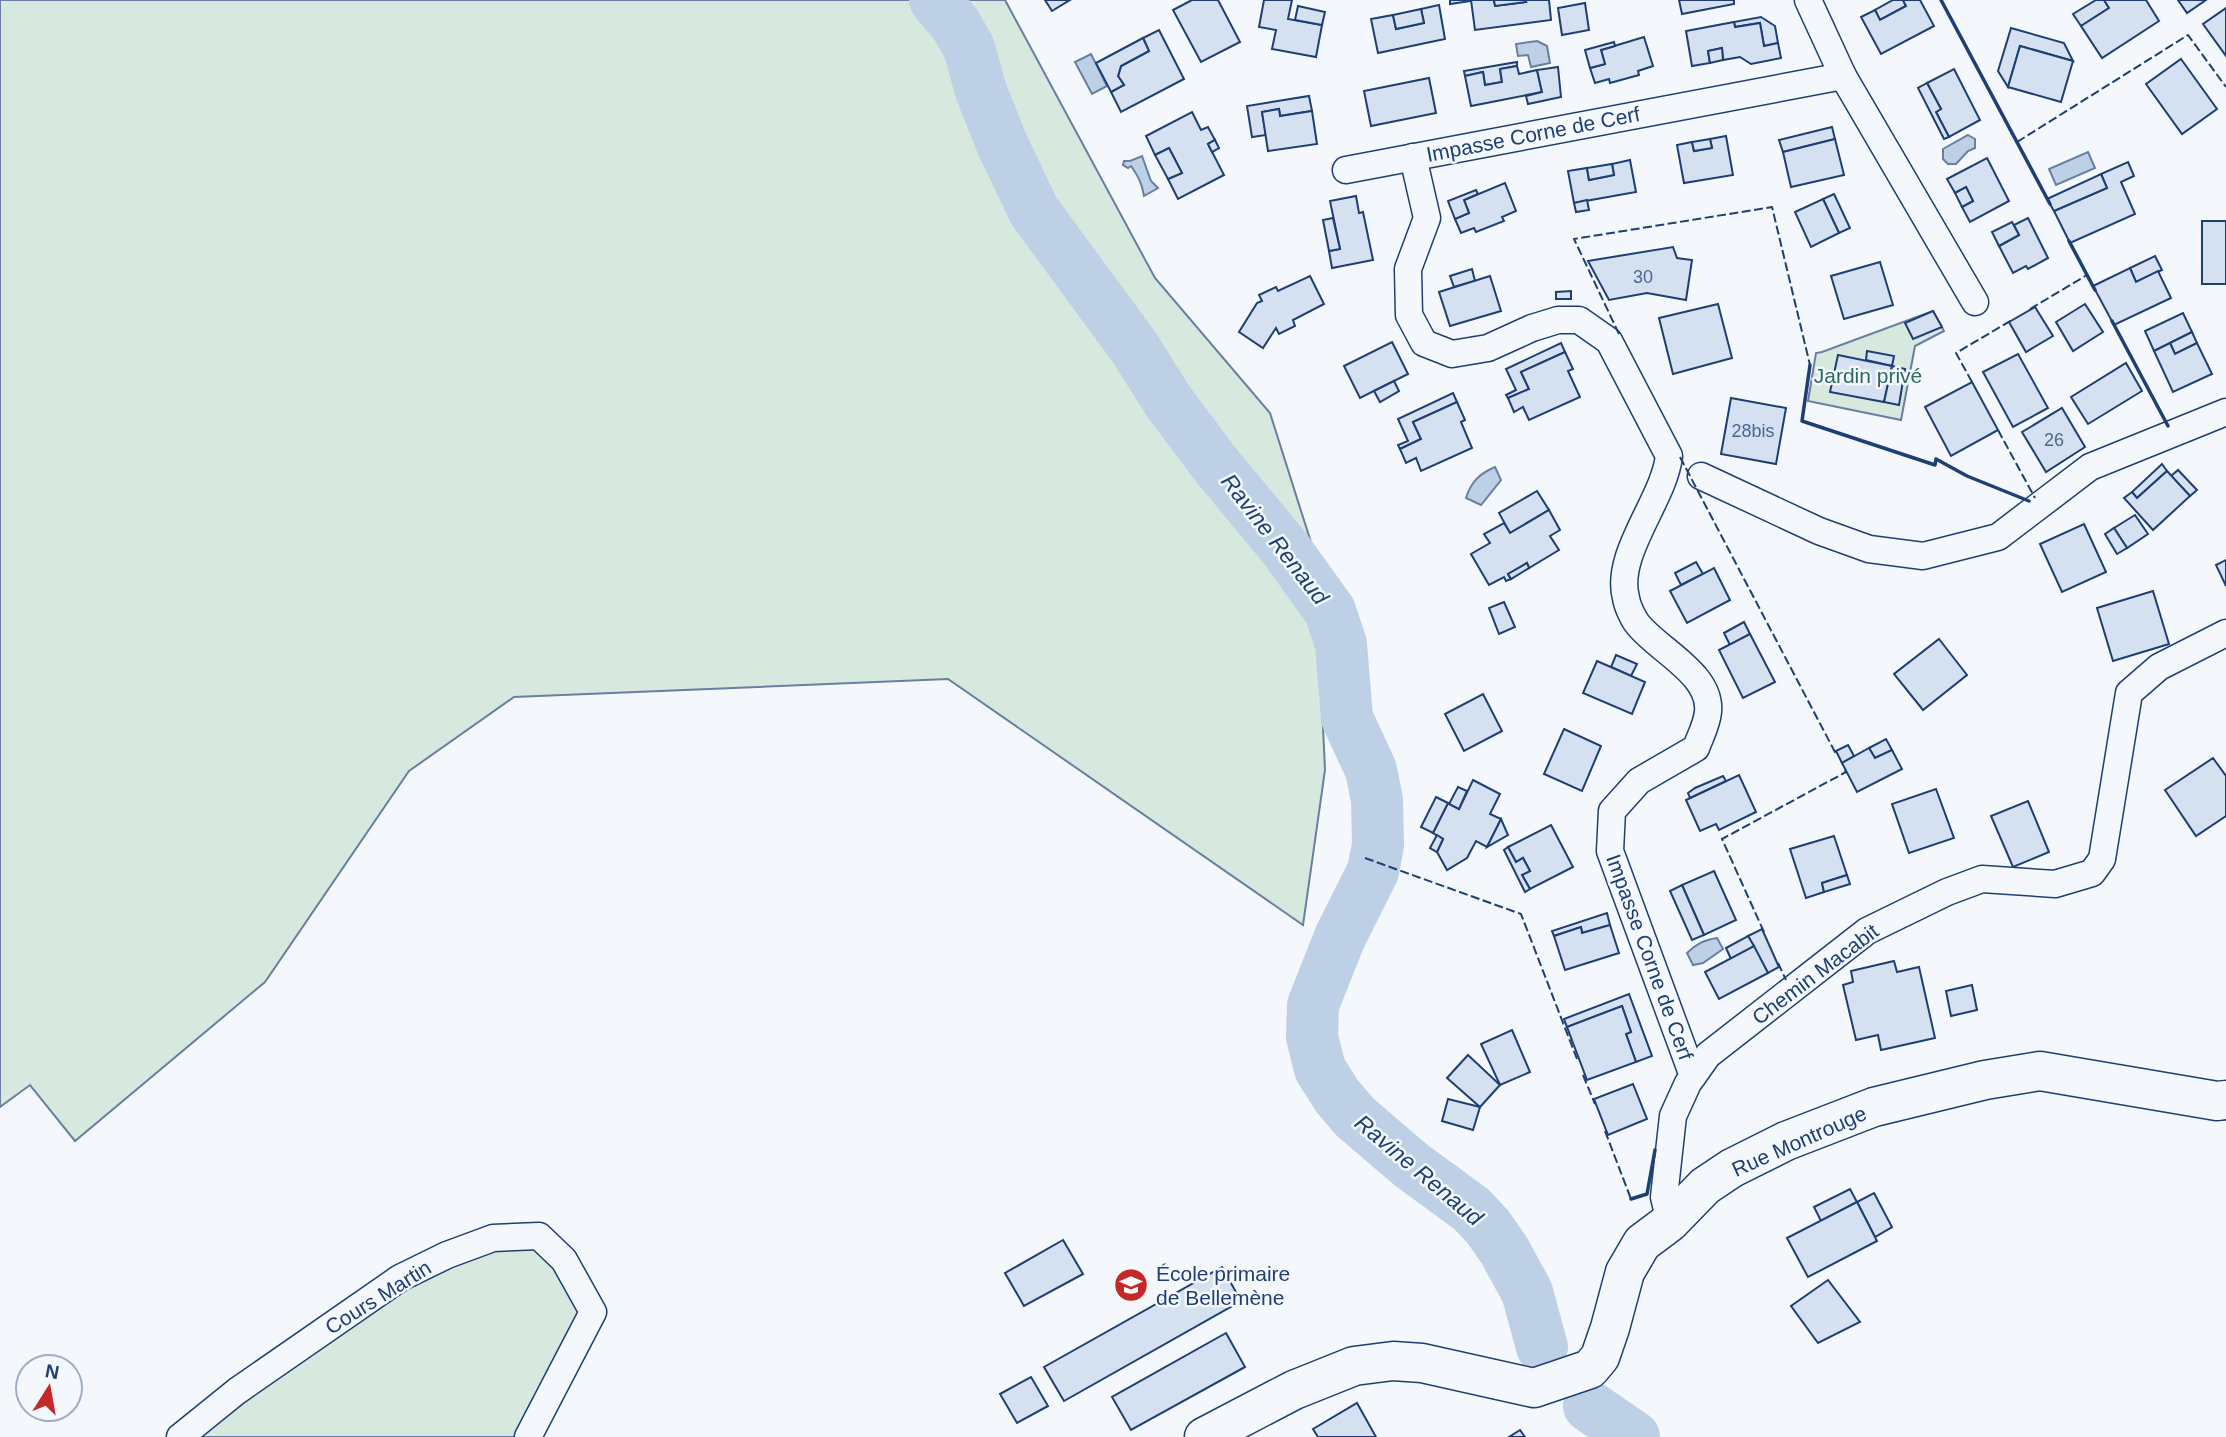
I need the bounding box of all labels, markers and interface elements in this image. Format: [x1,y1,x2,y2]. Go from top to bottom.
street label: Impasse Corne de Cerf [1424,102,1642,166]
house number: 30 [1633,267,1653,287]
park label: Jardin privé [1814,364,1922,387]
house number: 28bis [1731,421,1775,441]
house number: 26 [2044,430,2064,450]
water label: Ravine Renaud [1216,469,1335,610]
street label: Impasse Corne de Cerf [1602,851,1698,1063]
street label: Chemin Macabit [1747,919,1883,1029]
street label: Rue Montrouge [1728,1101,1870,1181]
water label: Ravine Renaud [1350,1109,1489,1232]
street label: Cours Martin [321,1255,435,1339]
place label: École primaire de Bellemène [1156,1262,1290,1309]
school or university icon: École primaire de Bellemène [1112,1266,1150,1304]
north arrow [14,1353,84,1423]
text: N [43,1360,61,1383]

